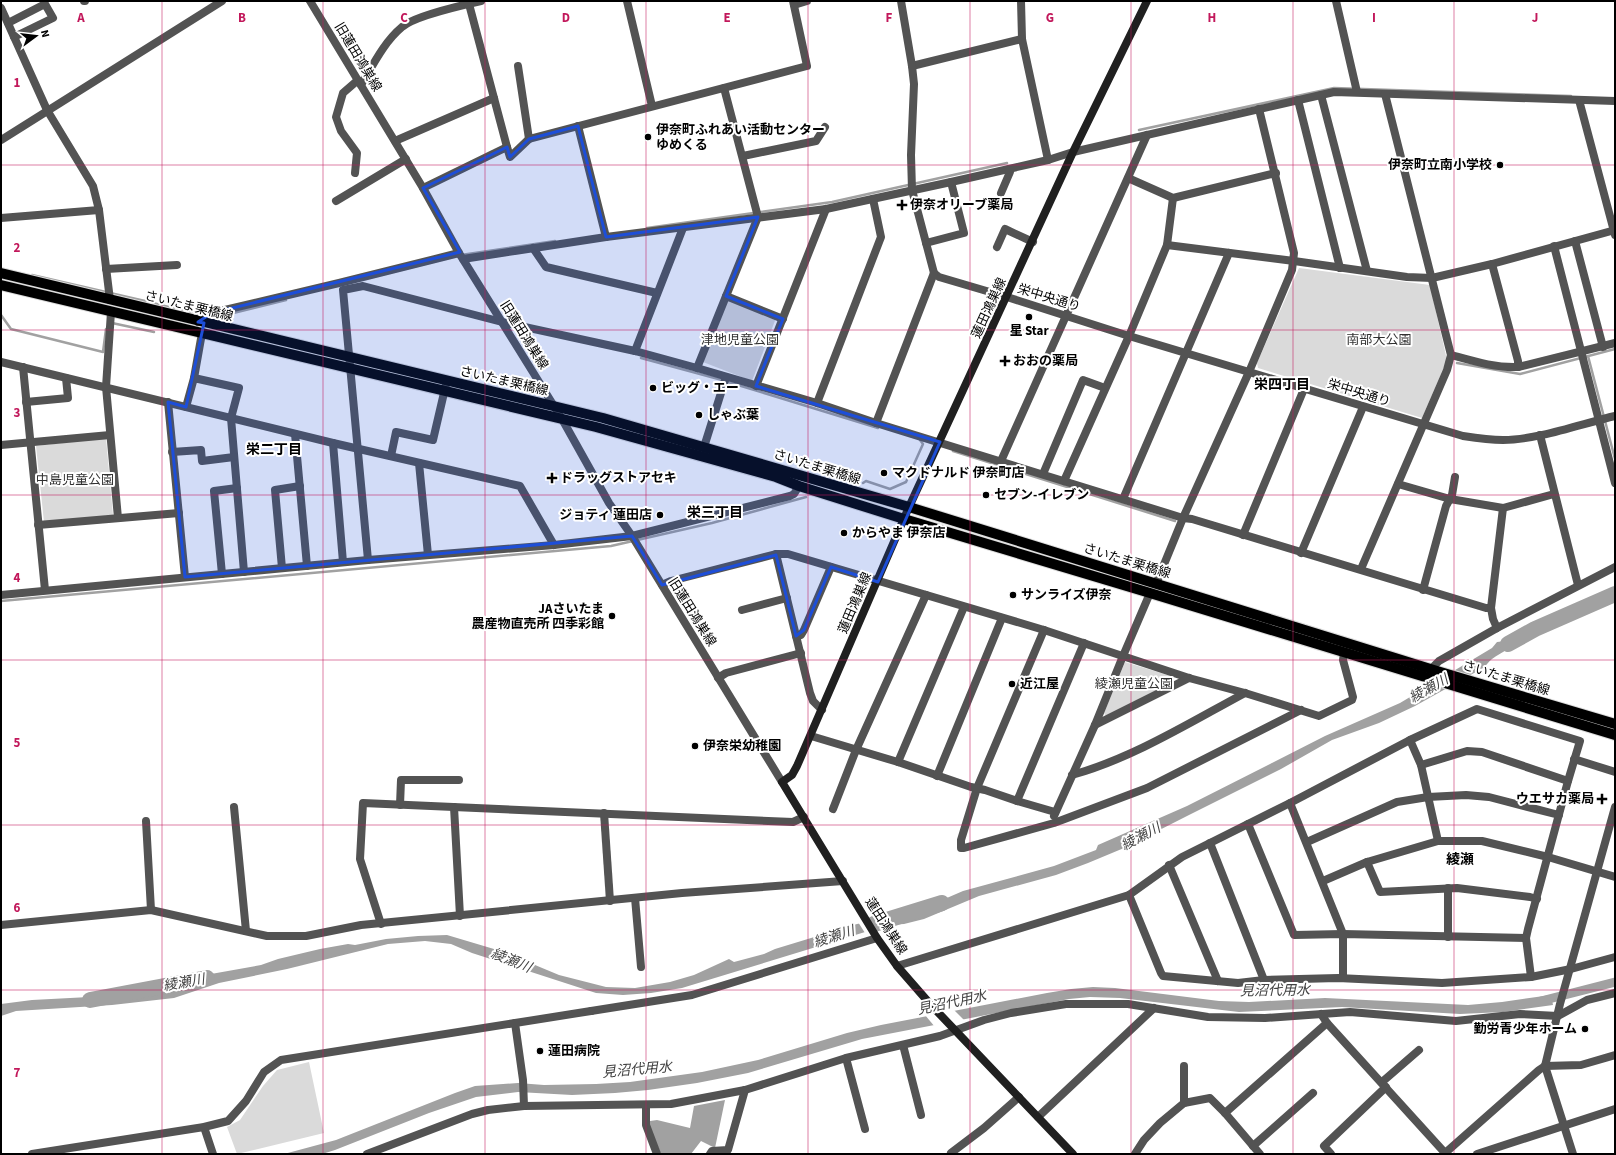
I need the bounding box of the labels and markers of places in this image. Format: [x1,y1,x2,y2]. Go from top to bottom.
place label: 伊奈町ふれあい活動センター ゆめくる [656,121,825,154]
marker: 伊奈町ふれあい活動センター ゆめくる [643,132,653,142]
place label: 伊奈町立南小学校 [1388,156,1492,174]
marker: 伊奈町立南小学校 [1495,160,1505,170]
place label: 伊奈オリーブ薬局 [910,196,1013,214]
marker: 伊奈オリーブ薬局 [897,200,907,210]
marker: 星 Star [1024,312,1034,322]
place label: 星 Star [1009,322,1049,340]
place label: おおの薬局 [1013,352,1078,370]
marker: おおの薬局 [1000,356,1010,366]
place label: ビッグ・エー [661,379,739,397]
marker: ビッグ・エー [648,383,658,393]
place label: しゃぶ葉 [707,406,759,424]
marker: しゃぶ葉 [694,410,704,420]
place label: マクドナルド 伊奈町店 [892,464,1025,482]
marker: マクドナルド 伊奈町店 [879,468,889,478]
place label: ドラッグストアセキ [560,469,677,487]
marker: ドラッグストアセキ [547,473,557,483]
place label: セブン-イレブン [994,486,1089,504]
marker: セブン-イレブン [981,490,991,500]
place label: ジョティ 蓮田店 [559,506,652,524]
marker: ジョティ 蓮田店 [655,510,665,520]
place label: からやま 伊奈店 [852,524,946,542]
marker: からやま 伊奈店 [839,528,849,538]
place label: サンライズ伊奈 [1021,586,1112,604]
marker: サンライズ伊奈 [1008,590,1018,600]
place label: JAさいたま 農産物直売所 四季彩館 [471,600,604,633]
marker: JAさいたま 農産物直売所 四季彩館 [607,611,617,621]
place label: 近江屋 [1020,675,1059,693]
marker: 近江屋 [1007,679,1017,689]
place label: 伊奈栄幼稚園 [703,737,781,755]
marker: 伊奈栄幼稚園 [690,741,700,751]
place label: ウエサカ薬局 [1516,790,1594,808]
marker: ウエサカ薬局 [1597,794,1607,804]
place label: 勤労青少年ホーム [1473,1020,1577,1038]
marker: 勤労青少年ホーム [1580,1024,1590,1034]
place label: 蓮田病院 [548,1042,600,1060]
marker: 蓮田病院 [535,1046,545,1056]

